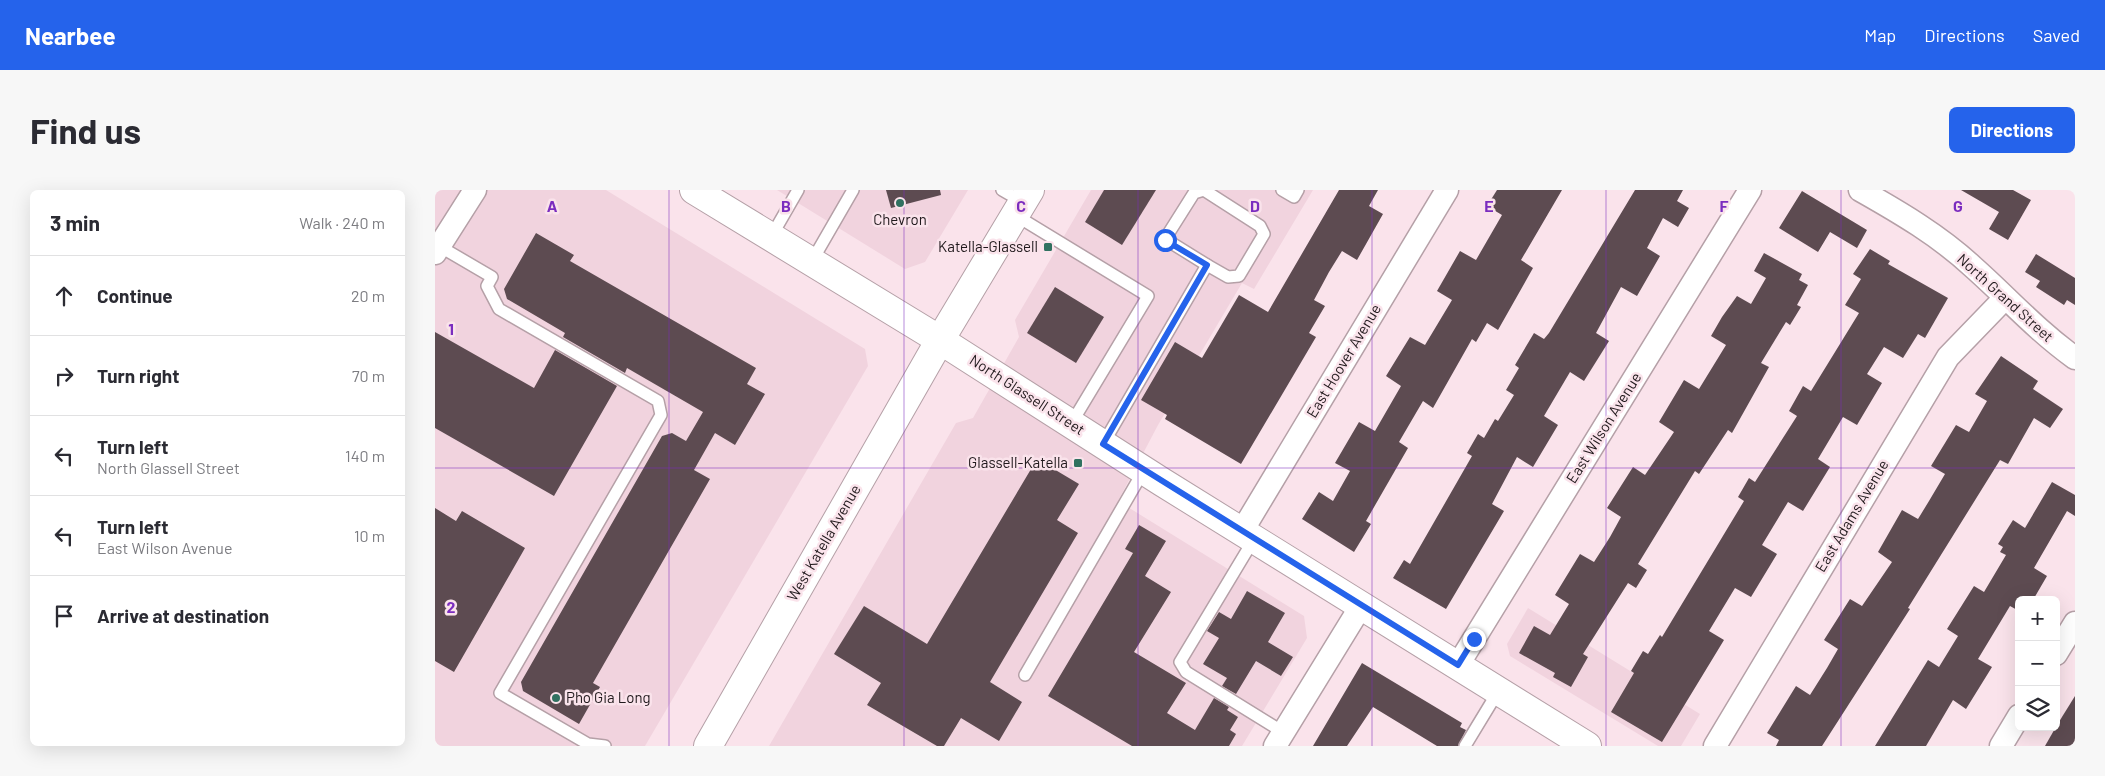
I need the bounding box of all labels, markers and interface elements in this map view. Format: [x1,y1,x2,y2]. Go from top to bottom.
text: Nearbee [25,21,116,50]
text: Map [1864,24,1896,46]
text: Directions [1924,24,2005,46]
text: Saved [2033,24,2080,46]
button: Directions [1949,107,2075,153]
text: Find us [30,109,141,151]
text: A [547,196,558,215]
text: B [781,196,791,215]
text: C [1016,196,1026,215]
text: D [1250,196,1260,215]
text: E [1484,196,1494,215]
text: F [1720,196,1729,215]
text: G [1953,196,1963,215]
marker: Chevron [894,197,906,209]
text: 3 min [50,210,100,235]
place label: Chevron [873,210,927,228]
text: Walk · 240 m [299,213,385,232]
route start [1154,229,1177,252]
place label: Katella-Glassell [938,237,1038,255]
marker: Katella-Glassell [1042,241,1054,253]
street label: North Grand Street [1954,249,2057,345]
icon: ahead [50,282,78,310]
text: Continue [97,284,173,307]
text: 20 m [351,286,385,305]
street label: East Hoover Avenue [1302,300,1384,421]
text: 1 [448,319,454,338]
street label: North Glassell Street [966,350,1089,438]
icon: right [50,362,78,390]
text: Turn right [97,364,179,387]
text: 70 m [352,366,385,385]
street label: East Wilson Avenue [1562,369,1644,486]
text: Turn left [97,435,168,458]
icon: left [50,442,78,470]
text: 140 m [345,446,385,465]
place label: Glassell-Katella [968,453,1068,471]
street label: East Adams Avenue [1811,456,1892,575]
marker: Glassell-Katella [1072,457,1084,469]
text: North Glassell Street [97,458,240,477]
street label: West Katella Avenue [783,481,864,604]
text: Turn left [97,515,168,538]
icon: left [50,522,78,550]
text: 10 m [354,526,385,545]
text: East Wilson Avenue [97,538,232,557]
map controls [2015,596,2060,731]
button: + [2015,596,2060,641]
text: 2 [447,597,456,616]
icon: arrive [50,602,78,630]
text: Arrive at destination [97,604,269,627]
route end [1463,628,1486,651]
button: − [2015,641,2060,686]
button: layers [2015,686,2060,731]
place label: Pho Gia Long [566,688,651,706]
marker: Pho Gia Long [550,692,562,704]

